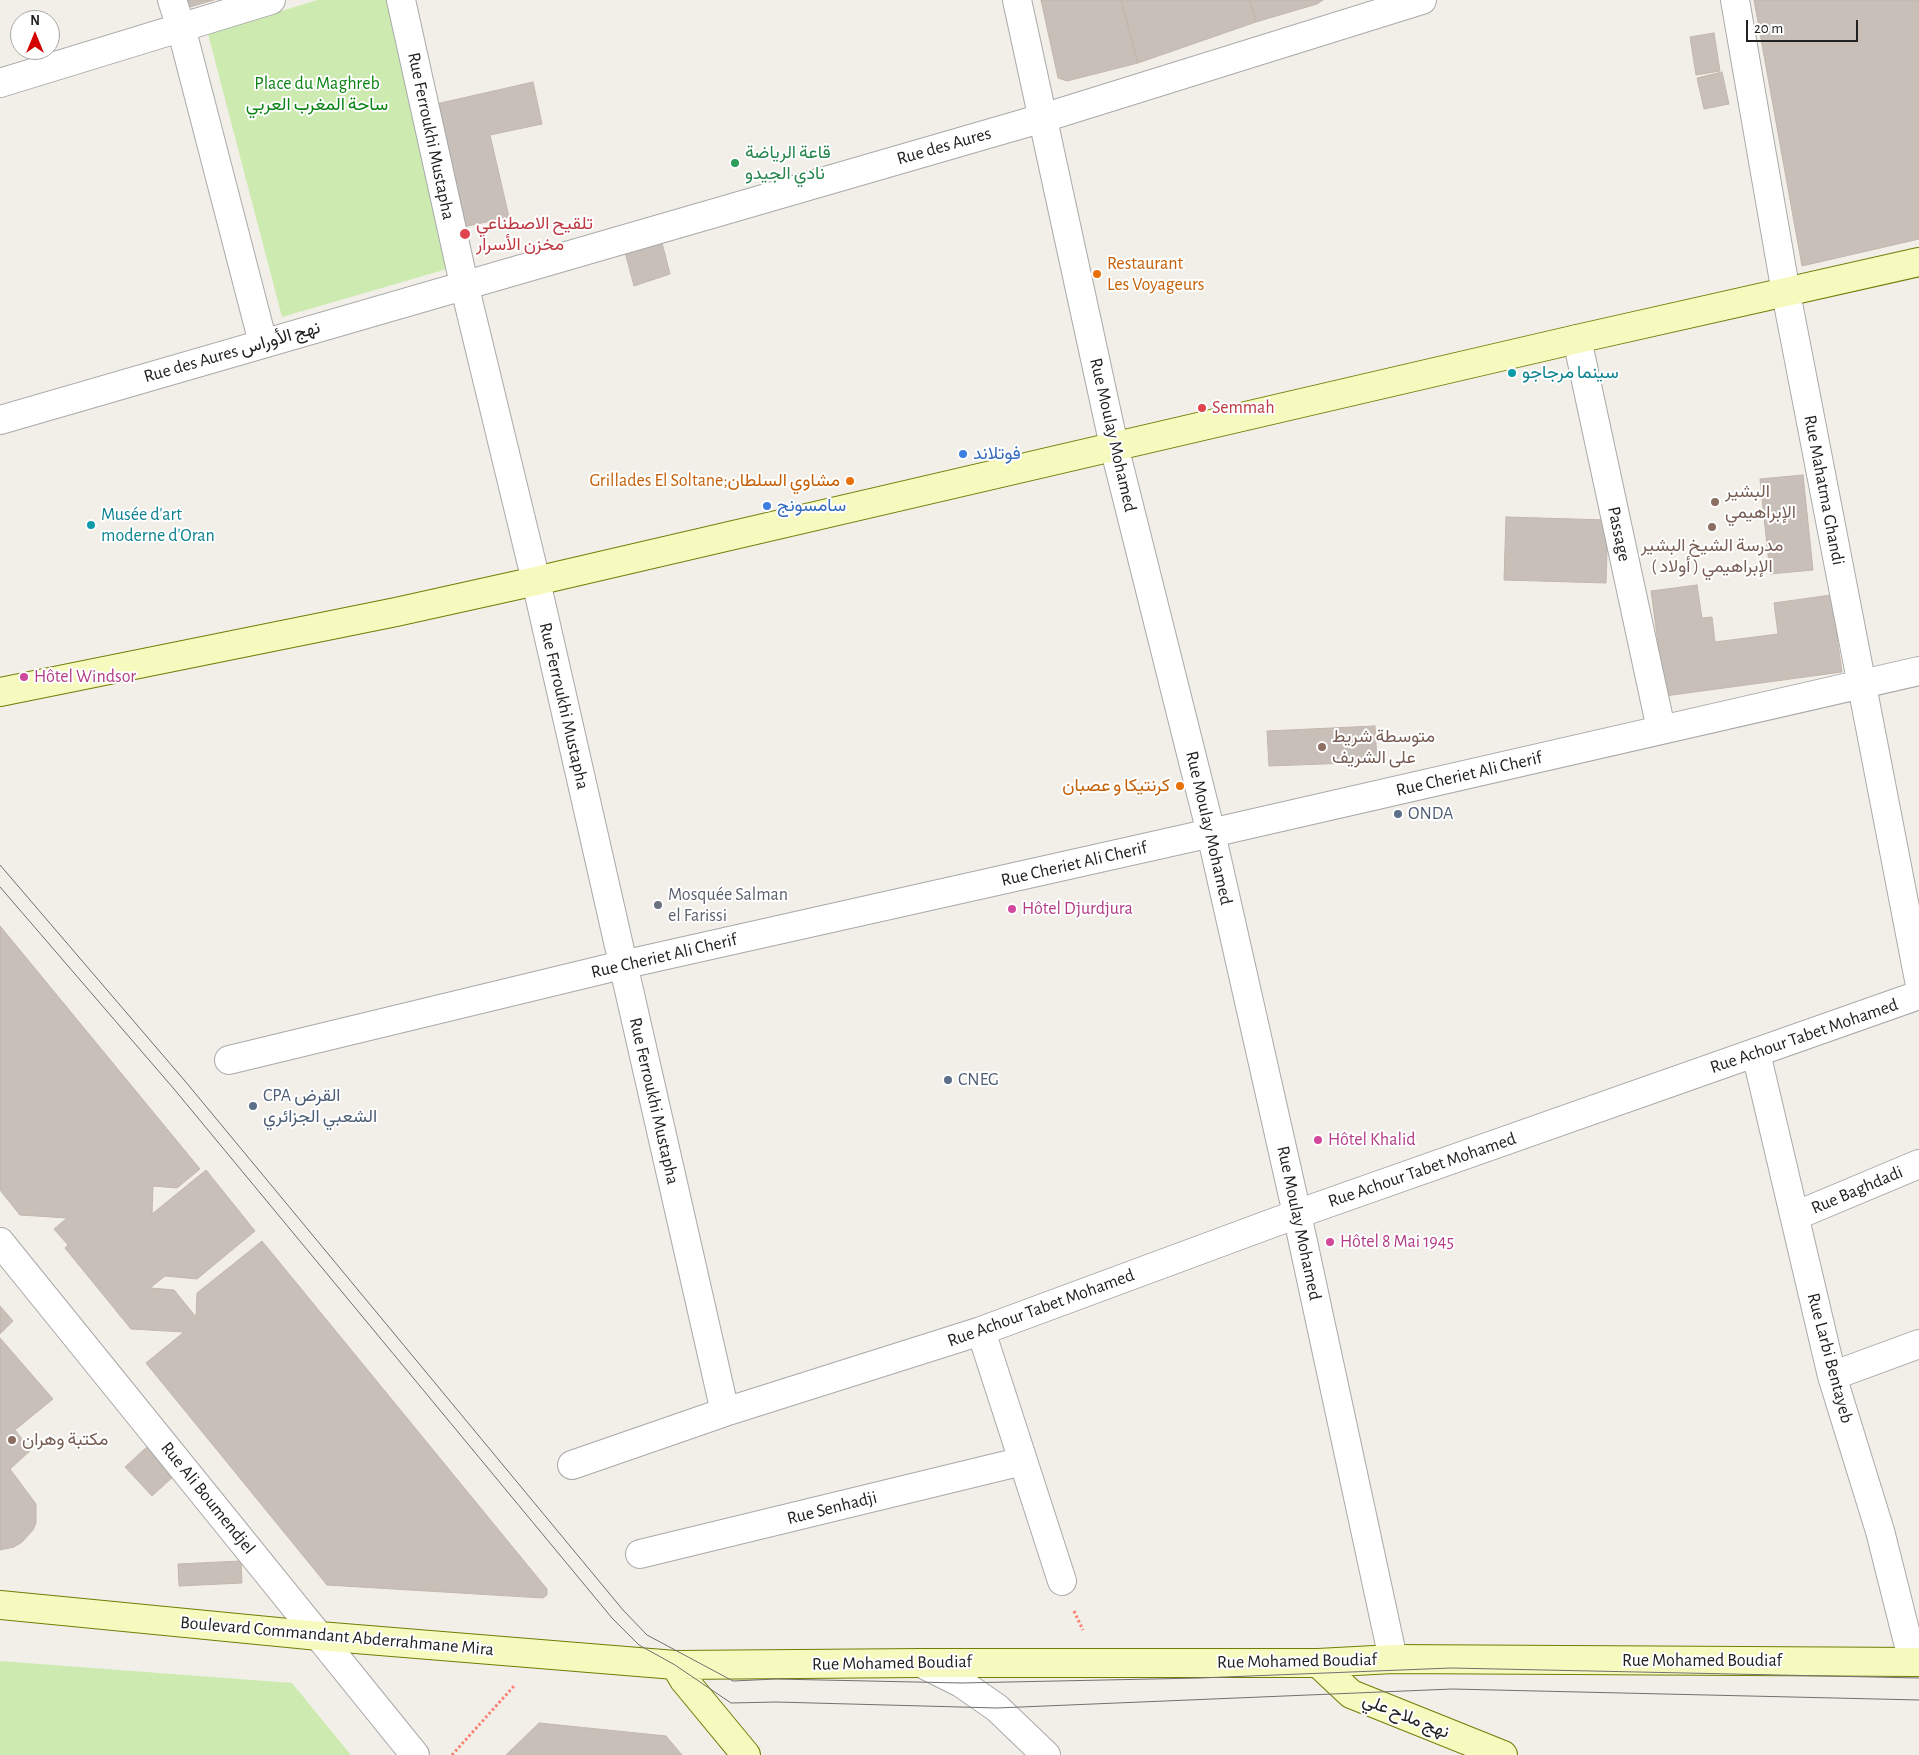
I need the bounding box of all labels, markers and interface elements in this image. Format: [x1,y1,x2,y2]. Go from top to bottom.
north arrow [10,10,60,60]
scale bar [1749,10,1862,42]
text: N [30,14,40,28]
text: 20 m [1754,21,1783,36]
street label: Rue Ferroukhi Mustapha [403,50,459,222]
park label: Place du Maghreb ساحة المغرب العربي [246,73,388,116]
street label: Rue des Aures [894,122,994,170]
place label: قاعة الرياضة نادي الجيدو [745,142,831,184]
marker: قاعة الرياضة نادي الجيدو [729,157,741,169]
place label: تلقيح الاصطناعي مخزن الأسرار [476,213,593,255]
marker: تلقيح الاصطناعي مخزن الأسرار [458,227,472,241]
place label: Restaurant Les Voyageurs [1107,253,1204,296]
marker: Restaurant Les Voyageurs [1091,268,1103,280]
street label: Rue des Aures نهج الأوراس [141,316,323,388]
street label: Rue Moulay Mohamed [1085,356,1141,514]
place label: سينما مرجاجو [1522,362,1619,384]
marker: سينما مرجاجو [1506,367,1518,379]
place label: Semmah [1212,397,1275,419]
marker: Semmah [1196,402,1208,414]
street label: Rue Mahatma Ghandi [1799,413,1849,567]
place label: فوتلاند [973,443,1021,465]
marker: فوتلاند [957,448,969,460]
place label: Grillades El Soltane;مشاوي السلطان [589,470,840,492]
marker: Grillades El Soltane;مشاوي السلطان [844,475,856,487]
place label: البشير الإبراهيمي [1725,481,1796,524]
place label: سامسونج [777,495,846,517]
marker: البشير الإبراهيمي [1709,496,1721,508]
marker: سامسونج [761,500,773,512]
place label: Musée d'art moderne d'Oran [101,504,215,546]
street label: Passage [1603,504,1635,564]
marker: Musée d'art moderne d'Oran [85,519,97,531]
marker: مدرسة الشيخ البشير الإبراهيمي ( أولاد ) [1706,521,1718,533]
place label: مدرسة الشيخ البشير الإبراهيمي ( أولاد ) [1641,535,1783,578]
street label: Rue Ferroukhi Mustapha [534,620,594,792]
place label: Hôtel Windsor [34,666,136,688]
marker: Hôtel Windsor [18,671,30,683]
place label: متوسطة شريط على الشريف [1332,726,1435,769]
marker: متوسطة شريط على الشريف [1316,741,1328,753]
street label: Rue Cheriet Ali Cherif [1394,747,1544,801]
street label: Rue Moulay Mohamed [1181,749,1237,907]
place label: كرنتيكا و عصبان [1062,775,1170,797]
marker: كرنتيكا و عصبان [1174,780,1186,792]
place label: ONDA [1408,803,1454,825]
marker: ONDA [1392,808,1404,820]
street label: Rue Cheriet Ali Cherif [999,837,1149,891]
place label: Mosquée Salman el Farissi [668,884,788,926]
place label: Hôtel Djurdjura [1022,898,1133,920]
marker: Mosquée Salman el Farissi [652,899,664,911]
marker: Hôtel Djurdjura [1006,903,1018,915]
street label: Rue Cheriet Ali Cherif [589,929,739,983]
street label: Rue Achour Tabet Mohamed [1707,994,1901,1078]
street label: Rue Ferroukhi Mustapha [624,1015,684,1187]
place label: CNEG [958,1069,999,1091]
marker: CNEG [942,1074,954,1086]
place label: CPA القرض الشعبي الجزائري [263,1085,377,1128]
marker: CPA القرض الشعبي الجزائري [247,1100,259,1112]
street label: Rue Achour Tabet Mohamed [1325,1128,1519,1212]
place label: Hôtel Khalid [1328,1129,1416,1151]
marker: Hôtel Khalid [1312,1134,1324,1146]
street label: Rue Moulay Mohamed [1272,1144,1326,1302]
street label: Rue Baghdadi [1808,1161,1906,1219]
place label: Hôtel 8 Mai 1945 [1340,1231,1454,1253]
marker: Hôtel 8 Mai 1945 [1324,1236,1336,1248]
street label: Rue Achour Tabet Mohamed [945,1264,1137,1352]
street label: Rue Larbi Bentayeb [1802,1291,1858,1425]
place label: مكتبة وهران [22,1429,108,1451]
marker: مكتبة وهران [6,1434,18,1446]
street label: Rue Ali Boumendjel [156,1437,260,1559]
street label: Rue Senhadji [785,1486,879,1530]
street label: Boulevard Commandant Abderrahmane Mira [179,1612,495,1660]
street label: Rue Mohamed Boudiaf [1217,1649,1377,1673]
street label: Rue Mohamed Boudiaf [1622,1650,1782,1672]
street label: Rue Mohamed Boudiaf [812,1651,972,1675]
street label: نهج ملاح علي [1359,1689,1453,1743]

